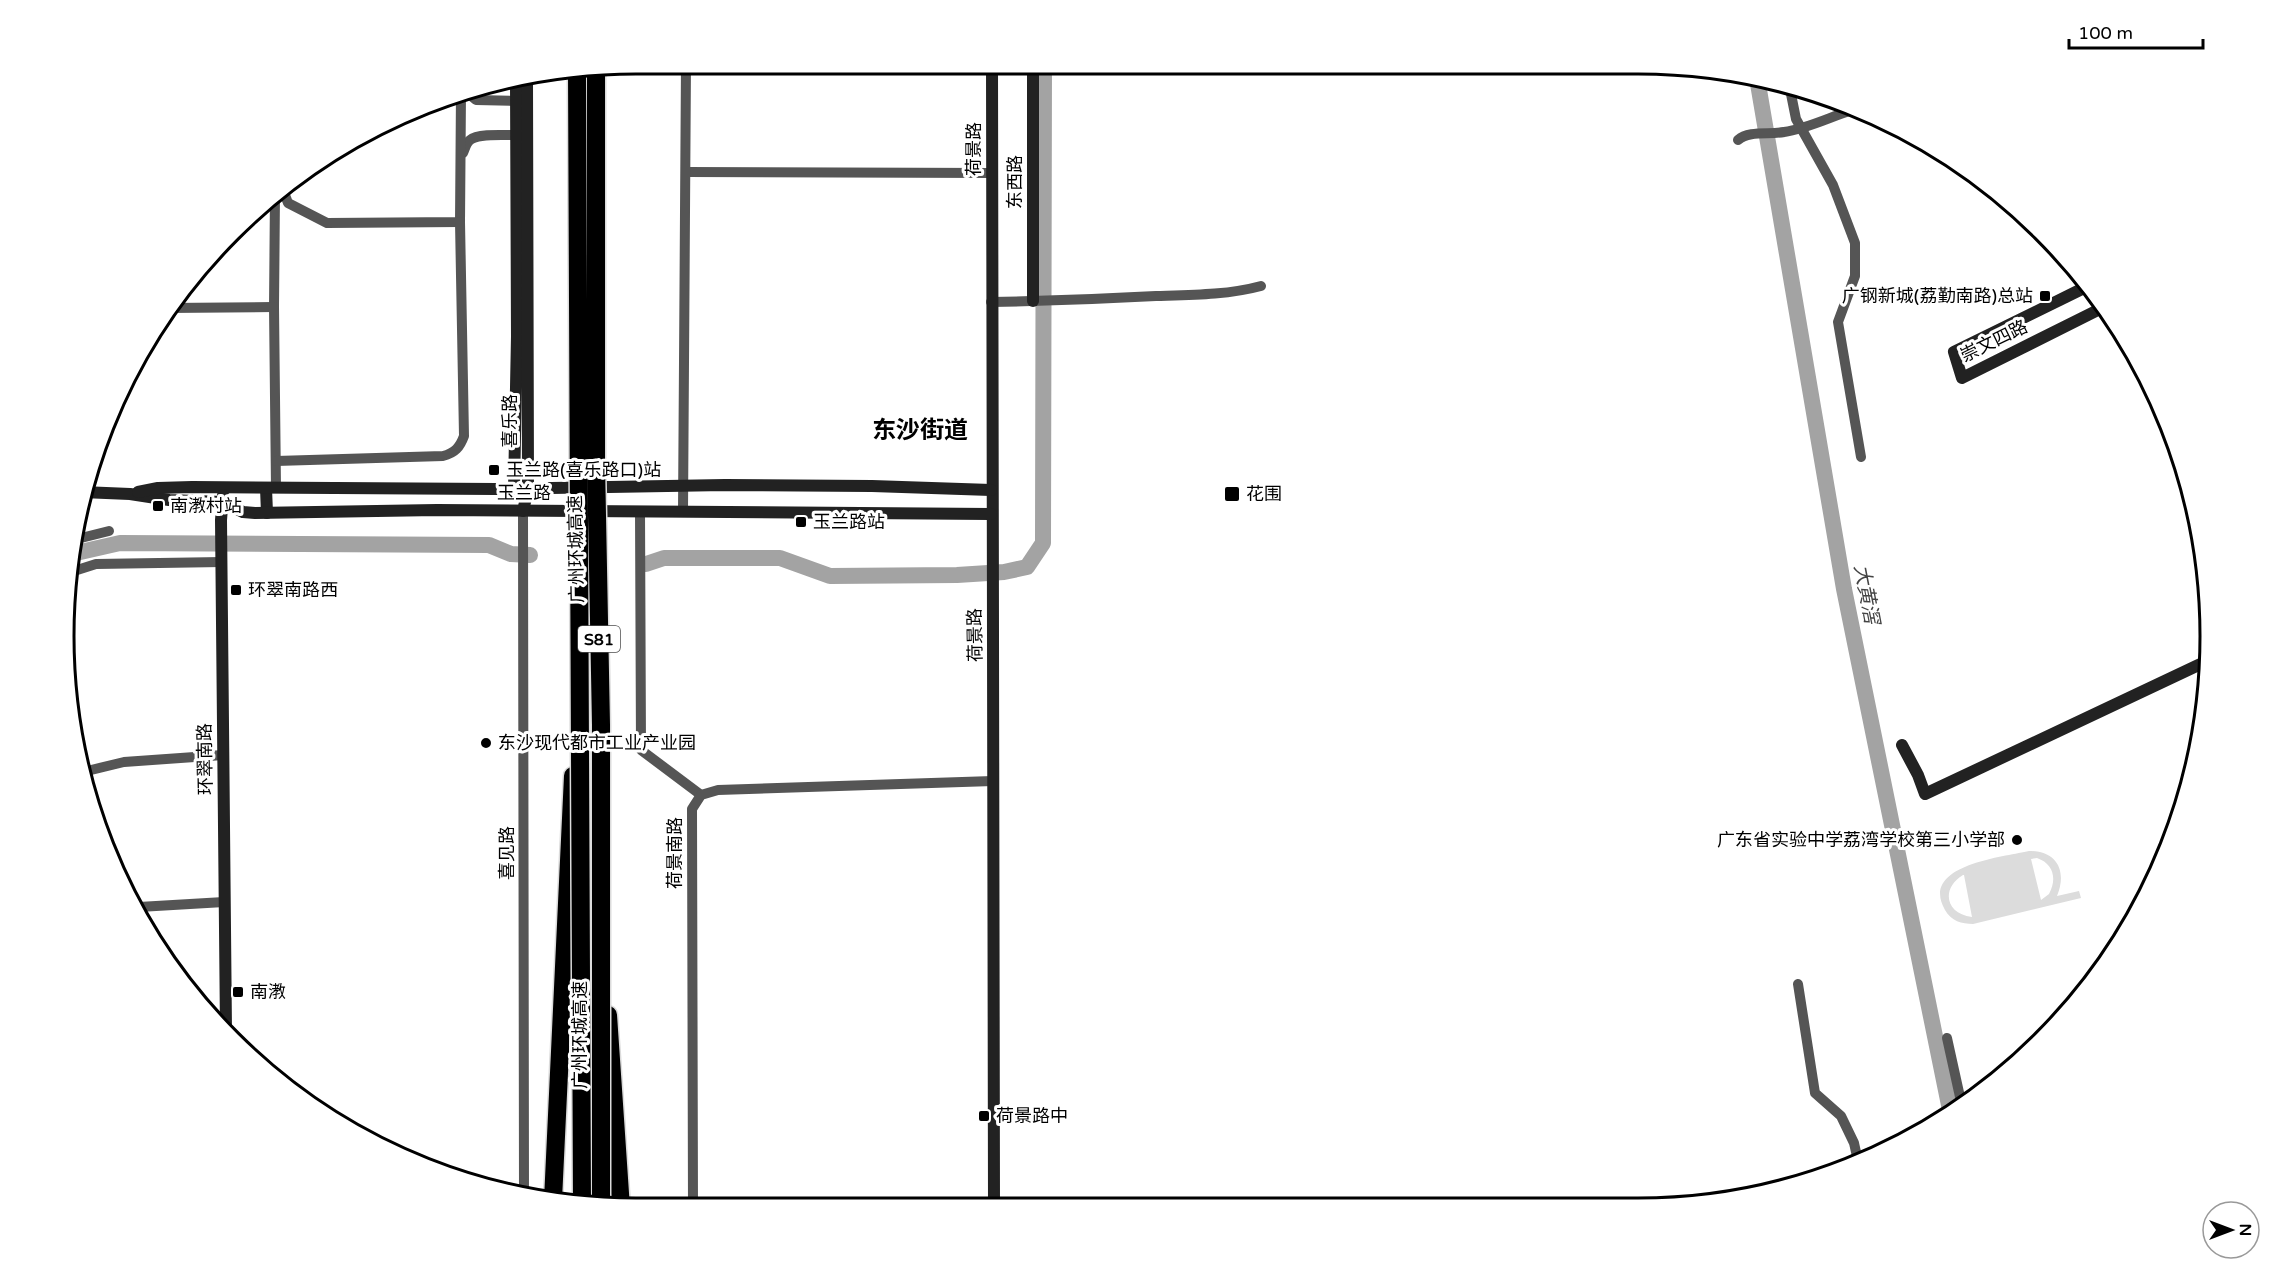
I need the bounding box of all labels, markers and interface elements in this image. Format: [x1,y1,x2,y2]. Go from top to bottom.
scale bar [2069,12,2202,50]
text: 100 m [2078,22,2133,44]
street label: 荷景路 [963,122,985,176]
street label: 东西路 [1004,155,1026,209]
place label: 广钢新城(荔勤南路)总站 [1842,285,2033,307]
marker: 广钢新城(荔勤南路)总站 [2038,289,2052,303]
street label: 崇文四路 [1957,315,2031,367]
street label: 喜乐路 [499,394,521,448]
district label: 东沙街道 [872,416,968,445]
place label: 玉兰路(喜乐路口)站 [506,459,661,481]
marker: 玉兰路(喜乐路口)站 [487,463,501,477]
street label: 玉兰路 [497,482,551,504]
place label: 花围 [1246,483,1282,505]
marker: 花围 [1223,485,1241,503]
place label: 南漖村站 [170,495,242,517]
street label: 广州环城高速 [564,495,588,603]
marker: 南漖村站 [151,499,165,513]
place label: 玉兰路站 [813,511,885,533]
marker: 玉兰路站 [794,515,808,529]
water label: 大黄滘 [1849,562,1884,629]
place label: 环翠南路西 [248,579,338,601]
marker: 环翠南路西 [229,583,243,597]
street label: 荷景路 [964,608,986,662]
road number: S81 [578,626,620,652]
street label: 环翠南路 [193,723,217,795]
place label: 东沙现代都市工业产业园 [498,732,696,754]
marker: 东沙现代都市工业产业园 [479,736,493,750]
street label: 荷景南路 [664,817,686,889]
street label: 喜见路 [496,826,518,880]
place label: 广东省实验中学荔湾学校第三小学部 [1717,829,2005,851]
marker: 广东省实验中学荔湾学校第三小学部 [2010,833,2024,847]
place label: 南漖 [250,981,286,1003]
street label: 广州环城高速 [569,981,591,1089]
marker: 南漖 [231,985,245,999]
place label: 荷景路中 [996,1105,1068,1127]
marker: 荷景路中 [977,1109,991,1123]
north arrow [2201,1200,2261,1260]
text: N [2235,1224,2255,1236]

